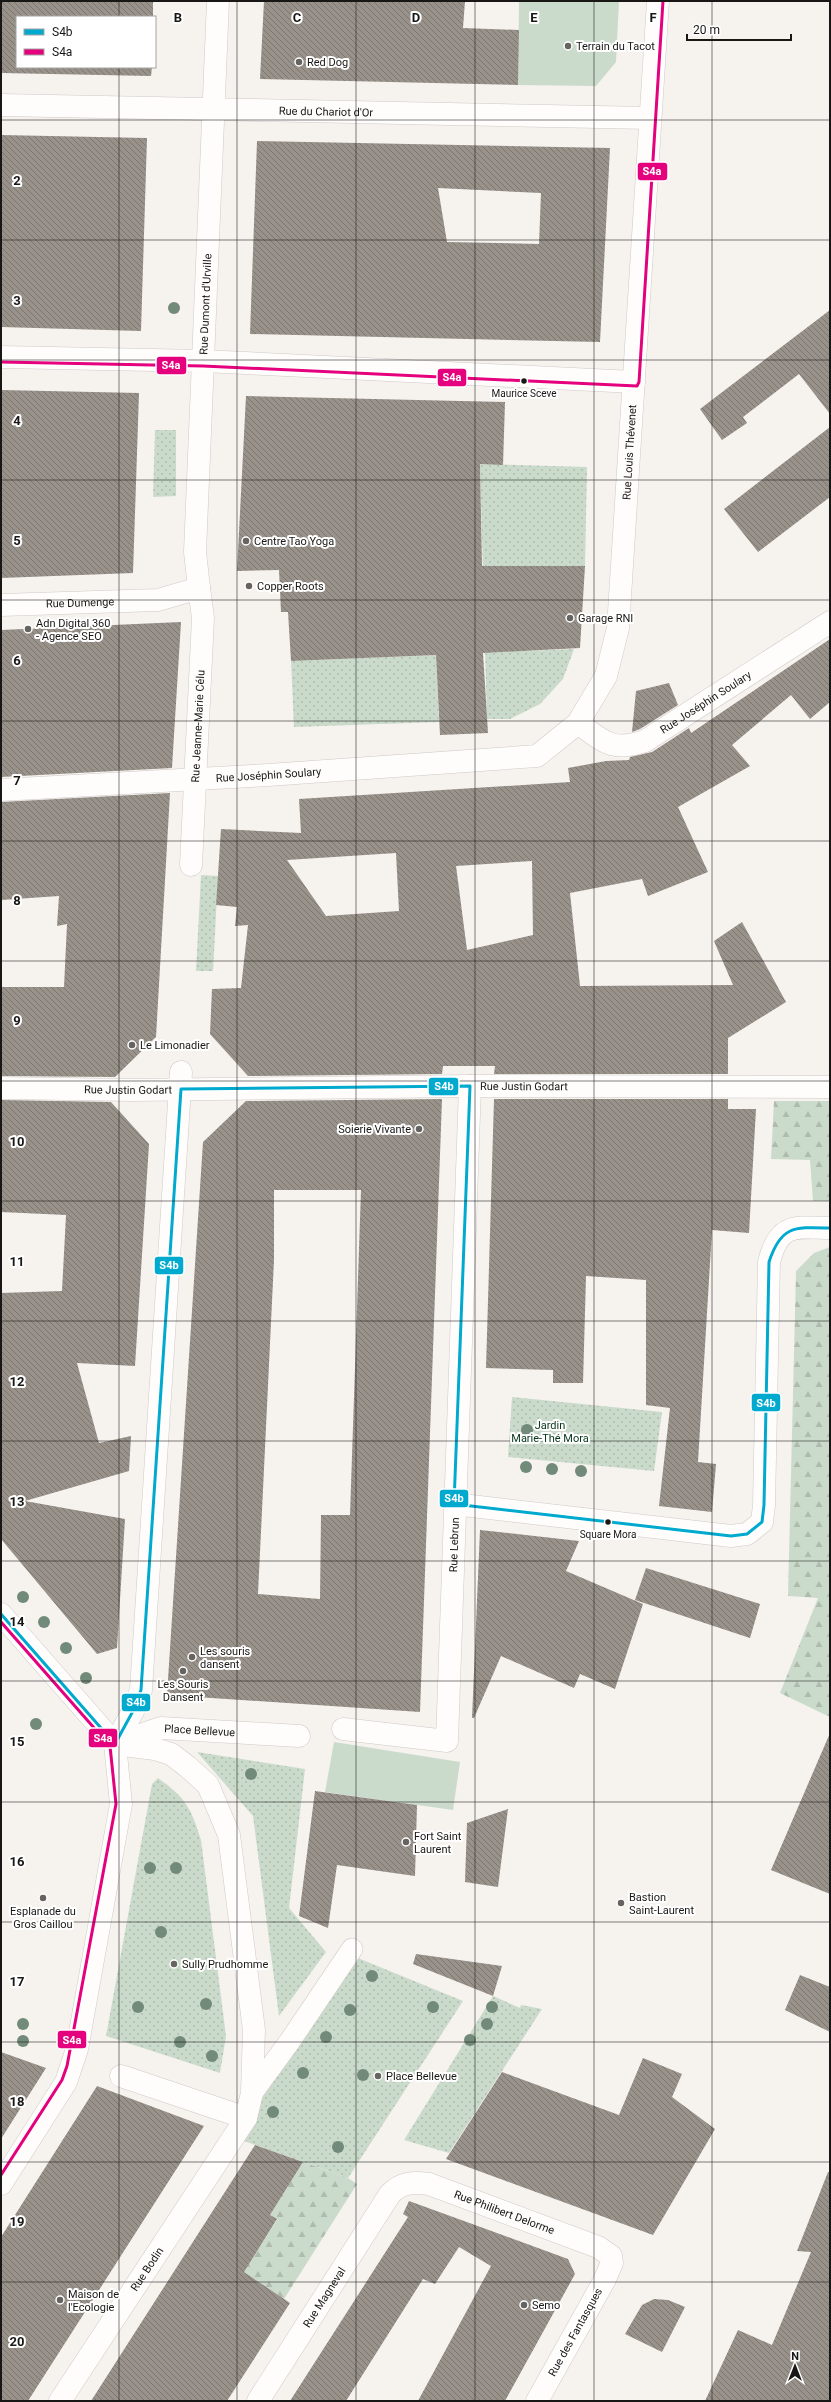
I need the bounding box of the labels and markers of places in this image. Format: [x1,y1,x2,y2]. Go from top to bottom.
place label: Terrain du Tacot [576,40,655,53]
marker: Terrain du Tacot [563,41,573,51]
place label: Red Dog [307,56,348,69]
marker: Red Dog [294,57,304,67]
marker: Maurice Sceve [519,376,529,386]
place label: Maurice Sceve [491,388,557,399]
place label: Centre Tao Yoga [254,535,334,548]
marker: Centre Tao Yoga [241,536,251,546]
place label: Copper Roots [257,580,324,593]
marker: Copper Roots [244,581,254,591]
place label: Garage RNI [578,612,633,625]
marker: Garage RNI [565,613,575,623]
place label: Adn Digital 360 - Agence SEO [36,617,110,643]
marker: Adn Digital 360 - Agence SEO [23,624,33,634]
place label: Le Limonadier [140,1039,210,1052]
marker: Le Limonadier [127,1040,137,1050]
place label: Soierie Vivante [338,1123,411,1136]
marker: Soierie Vivante [414,1124,424,1134]
marker: Square Mora [603,1517,613,1527]
place label: Square Mora [580,1529,636,1540]
place label: Les souris dansent [200,1645,251,1671]
marker: Les souris dansent [187,1652,197,1662]
marker: Les Souris Dansent [178,1666,188,1676]
place label: Les Souris Dansent [157,1678,209,1704]
place label: Fort Saint Laurent [414,1830,462,1856]
marker: Fort Saint Laurent [401,1837,411,1847]
place label: Bastion Saint-Laurent [629,1891,694,1917]
marker: Esplanade du Gros Caillou [38,1893,48,1903]
marker: Bastion Saint-Laurent [616,1898,626,1908]
place label: Esplanade du Gros Caillou [10,1905,76,1931]
place label: Sully Prudhomme [182,1958,268,1971]
marker: Sully Prudhomme [169,1959,179,1969]
place label: Place Bellevue [386,2070,457,2083]
marker: Place Bellevue [373,2071,383,2081]
place label: Maison de l'Ecologie [68,2288,119,2314]
marker: Maison de l'Ecologie [55,2295,65,2305]
place label: Semo [532,2299,560,2312]
marker: Semo [519,2300,529,2310]

